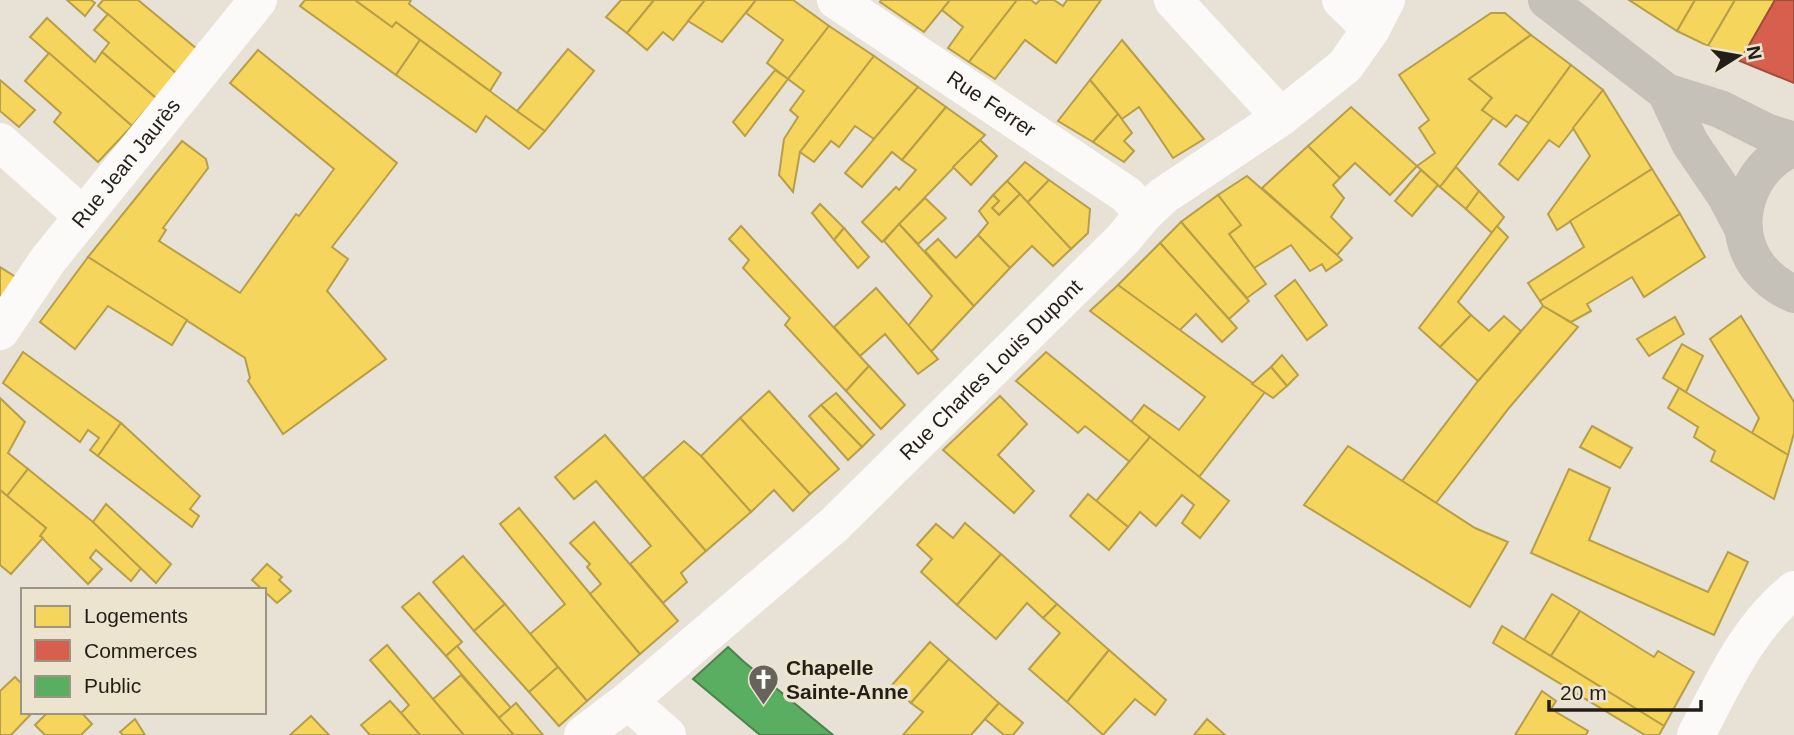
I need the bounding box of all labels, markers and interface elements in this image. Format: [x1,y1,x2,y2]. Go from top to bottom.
north arrow [1703,21,1773,91]
text: N [1743,44,1766,62]
street label: Rue Ferrer [943,66,1040,142]
street label: Rue Jean Jaurès [67,94,185,232]
street label: Rue Charles Louis Dupont [895,274,1086,464]
legend [21,588,266,714]
text: Logements [84,604,188,627]
text: Commerces [84,639,197,662]
place label: Chapelle Sainte-Anne [786,656,909,703]
church icon: Chapelle Sainte-Anne [746,663,780,707]
scale bar [1549,668,1701,712]
text: Public [84,674,141,697]
text: 20 m [1560,681,1607,704]

